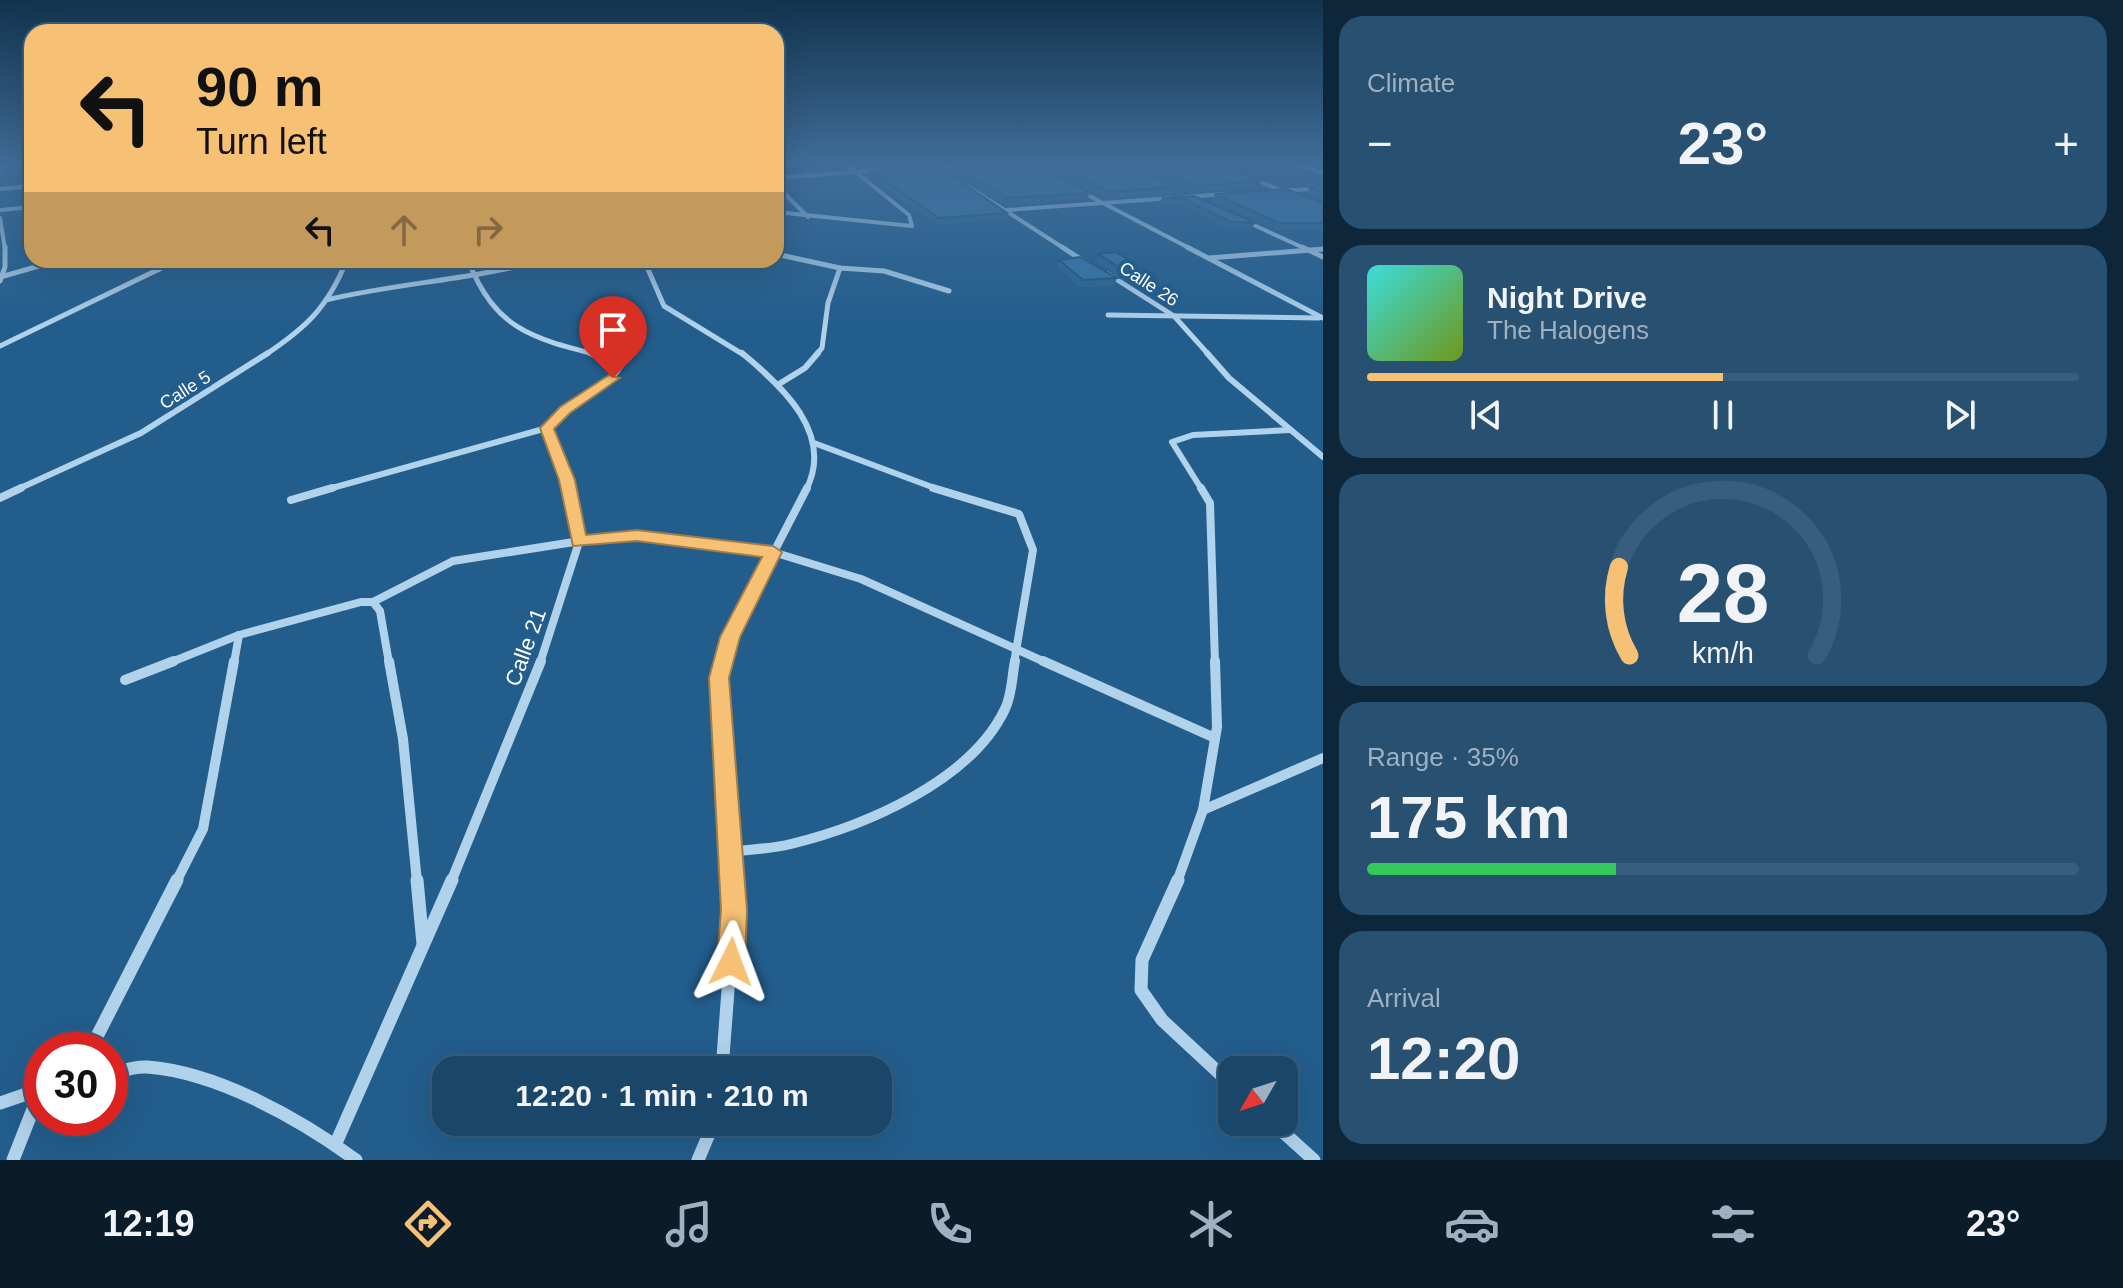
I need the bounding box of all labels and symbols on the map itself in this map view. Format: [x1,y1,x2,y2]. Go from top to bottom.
street label: Calle 26 [1116,258,1182,310]
pin [579,296,647,378]
street label: Calle 5 [156,367,214,413]
street label: Calle 21 [500,605,551,689]
position arrow [689,920,773,1004]
speed limit sign: 30 [24,1032,128,1136]
north arrow [1218,1056,1298,1136]

